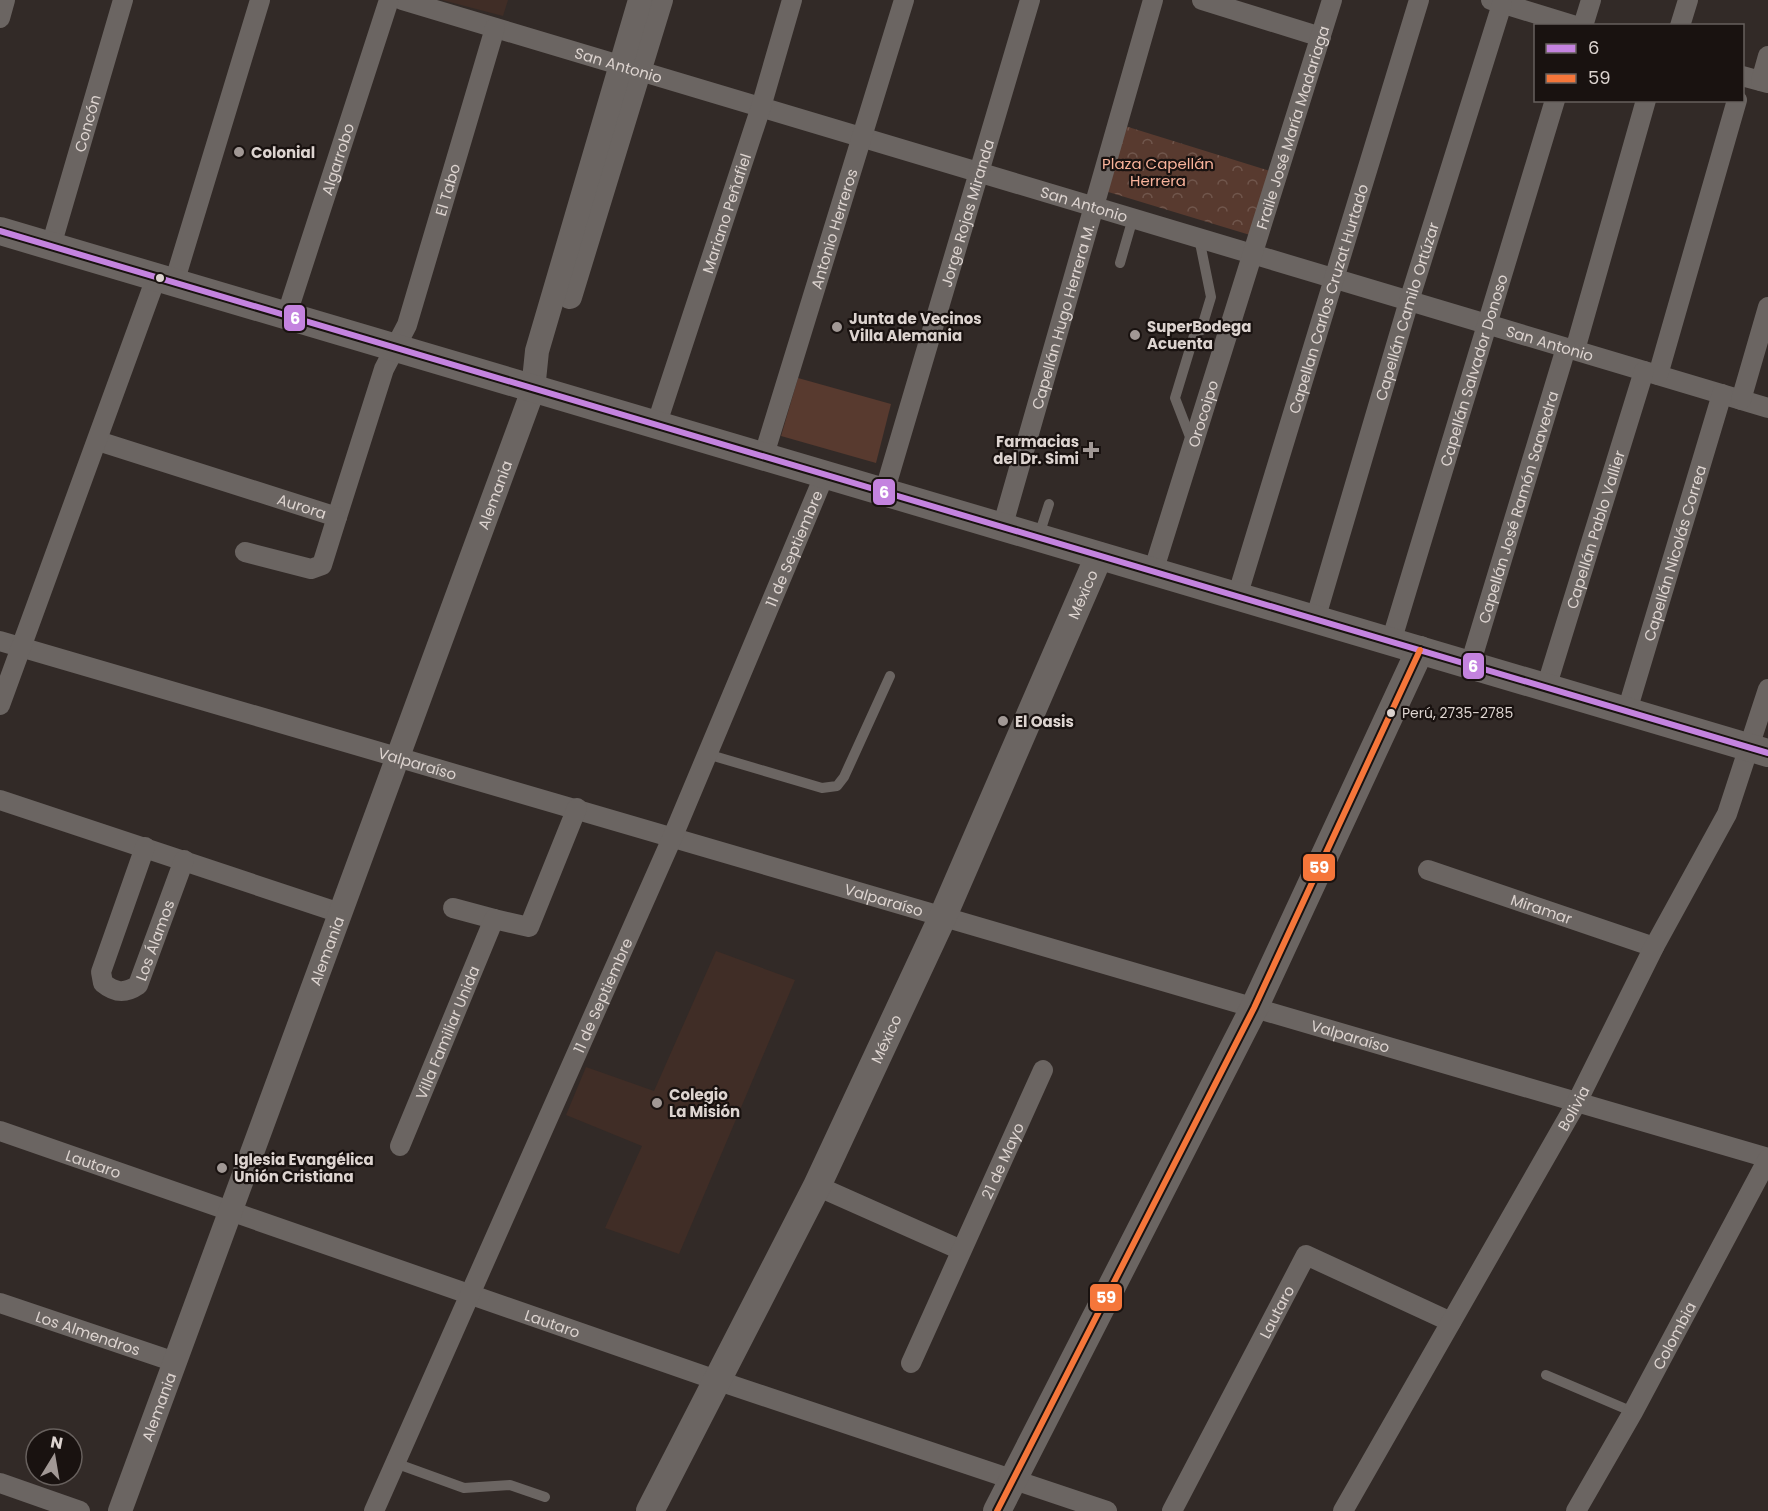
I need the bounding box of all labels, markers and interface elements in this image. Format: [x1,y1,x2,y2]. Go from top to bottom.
street label: Fraile José María Madariaga [1250,23,1334,232]
legend [1534,24,1744,102]
text: 6 [1588,35,1599,60]
street label: San Antonio [572,42,665,88]
text: 59 [1588,65,1611,90]
street label: Concón [69,92,105,154]
street label: Algarrobo [316,120,359,198]
street label: Jorge Rojas Miranda [935,137,999,290]
place label: Colonial [251,142,315,163]
marker: Colonial [232,145,246,159]
street label: Mariano Peñafiel [696,151,756,276]
park label: Plaza Capellán Herrera [1102,153,1214,191]
street label: El Tabo [429,161,465,218]
street label: Antonio Herreros [805,166,862,291]
street label: San Antonio [1038,181,1130,227]
street label: Capellan Carlos Cruzat Hurtado [1283,181,1373,416]
street label: Capellán Camilo Ortúzar [1370,219,1444,403]
street label: Capellán Hugo Herrera M. [1026,221,1099,412]
street label: Capellán Salvador Donoso [1434,271,1512,469]
unlabelled marker [154,272,166,284]
line badge: 6 [283,304,306,332]
text: 6 [290,307,300,330]
place label: Junta de Vecinos Villa Alemania [849,308,982,346]
place label: SuperBodega Acuenta [1147,316,1251,354]
marker: Junta de Vecinos Villa Alemania [830,320,844,334]
street label: San Antonio [1504,320,1596,366]
marker: SuperBodega Acuenta [1128,328,1142,342]
street label: Orocoipo [1182,377,1223,450]
street label: Capellán José Ramón Saavedra [1473,388,1563,626]
place label: Farmacias del Dr. Simi [993,431,1079,469]
marker: Farmacias del Dr. Simi [1084,443,1098,457]
street label: Capellán Pablo Vallier [1561,447,1630,611]
street label: Alemania [472,457,517,532]
street label: Capellán Nicolás Correa [1638,462,1711,644]
line badge: 6 [872,478,896,506]
text: 6 [879,481,889,504]
street label: 11 de Septiembre [760,487,827,610]
street label: Aurora [275,488,329,524]
street label: México [1062,566,1102,622]
line badge: 6 [1462,652,1485,680]
text: 6 [1468,655,1478,678]
place label: Perú, 2735-2785 [1402,703,1513,723]
marker: Perú, 2735-2785 [1385,707,1397,719]
place label: El Oasis [1015,711,1074,732]
marker: El Oasis [996,714,1010,728]
street label: Valparaíso [376,742,459,785]
line badge: 59 [1302,853,1336,882]
text: 59 [1309,856,1329,879]
street label: Valparaíso [842,878,926,921]
street label: Miramar [1508,889,1575,929]
street label: Los Álamos [130,897,179,984]
street label: Alemania [304,913,349,988]
street label: 11 de Septiembre [568,934,637,1056]
street label: Villa Familiar Unida [410,962,484,1103]
street label: México [865,1011,906,1067]
street label: Valparaíso [1309,1014,1392,1057]
street label: Bolivia [1552,1082,1594,1135]
place label: Colegio La Misión [669,1084,740,1122]
marker: Colegio La Misión [650,1096,664,1110]
street label: 21 de Mayo [976,1119,1029,1202]
street label: Lautaro [63,1144,124,1183]
place label: Iglesia Evangélica Unión Cristiana [234,1149,374,1187]
marker: Iglesia Evangélica Unión Cristiana [215,1161,229,1175]
street label: Lautaro [1254,1282,1299,1342]
line badge: 59 [1089,1283,1123,1312]
text: 59 [1096,1286,1116,1309]
street label: Colombia [1647,1298,1701,1373]
street label: Lautaro [522,1304,583,1342]
street label: Los Almendros [33,1305,143,1360]
street label: Alemania [136,1369,181,1444]
north arrow [24,1427,84,1487]
text: N [49,1430,65,1455]

